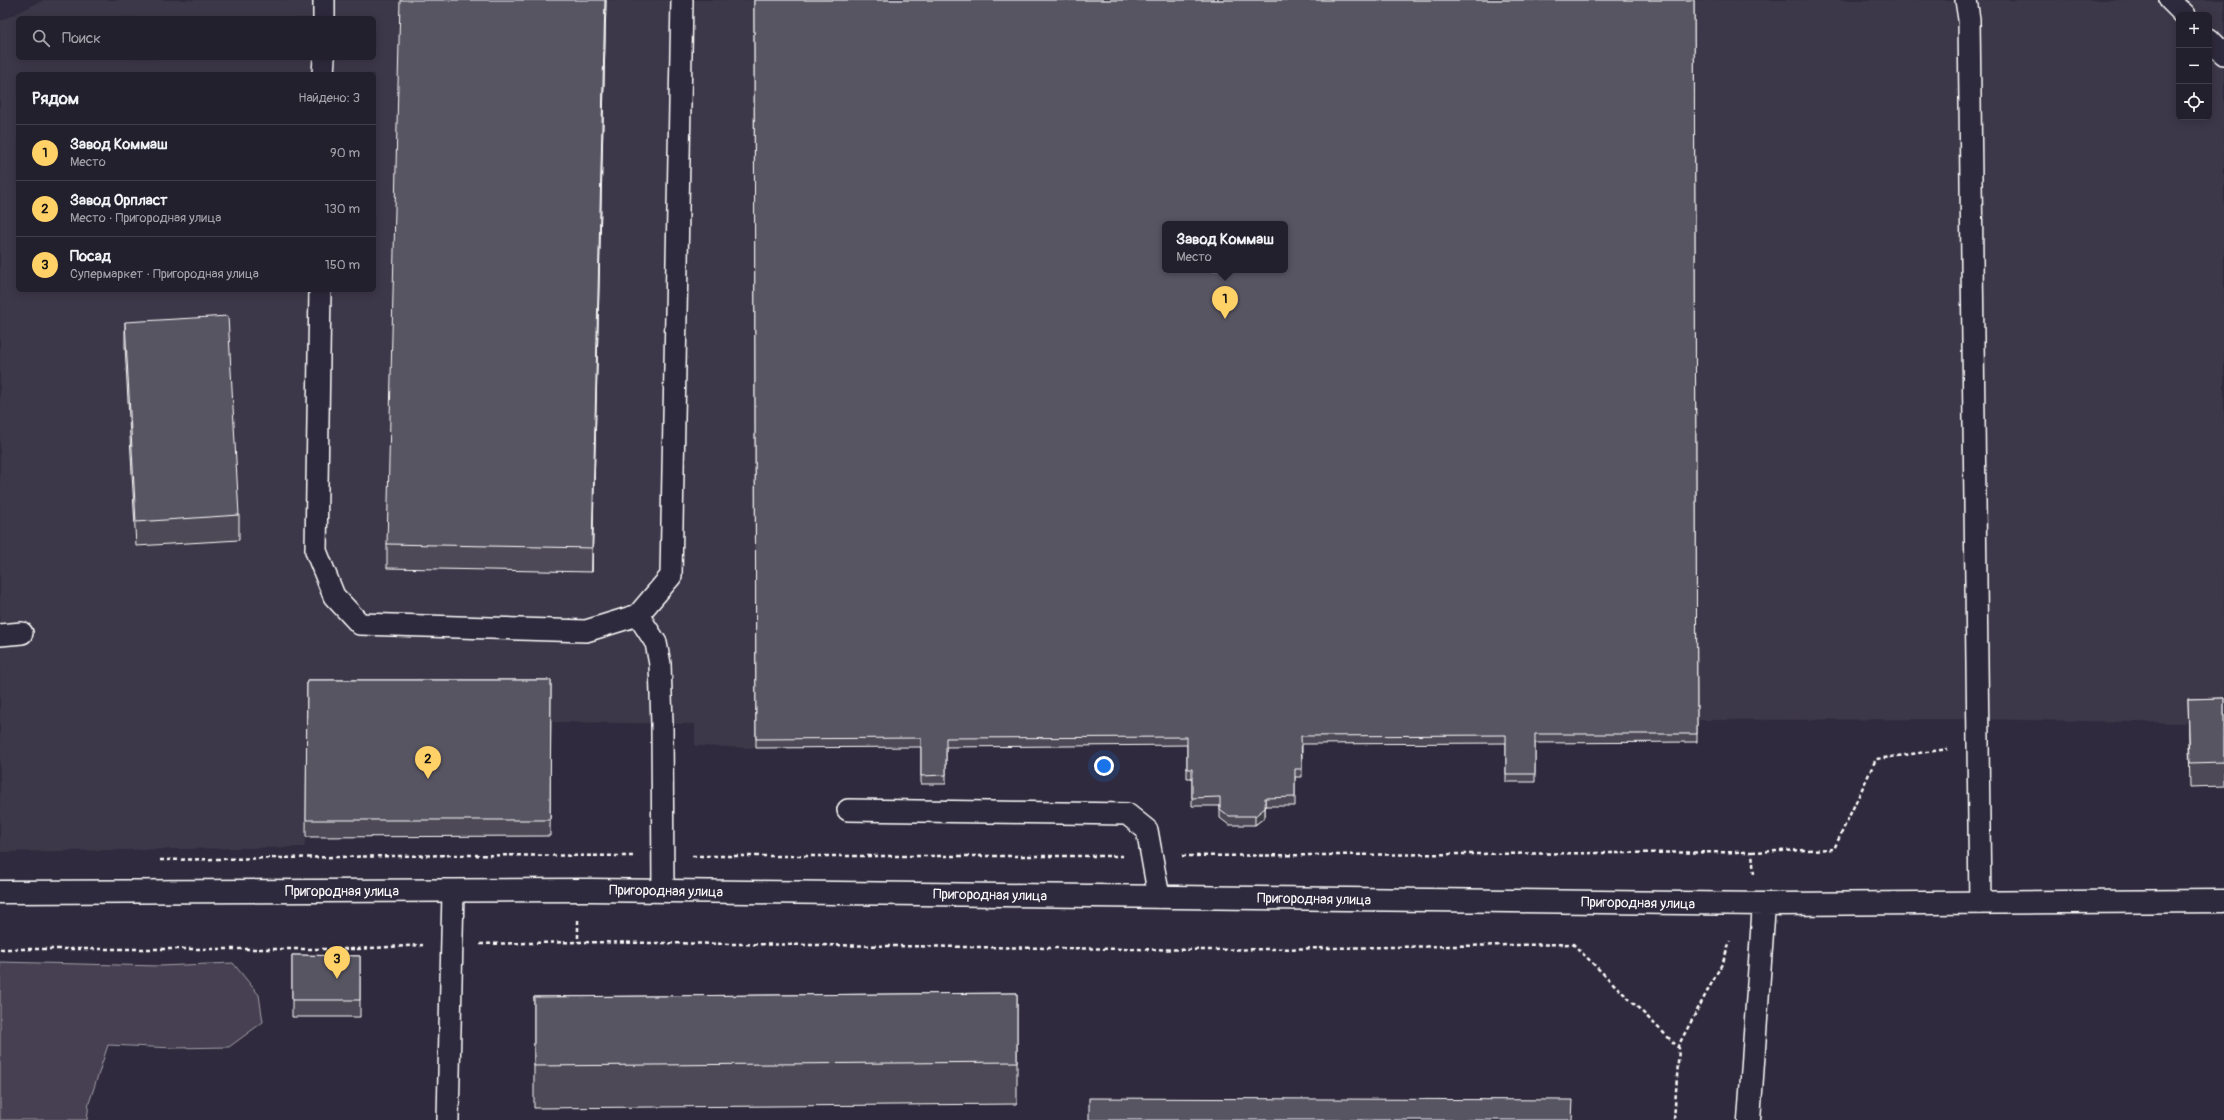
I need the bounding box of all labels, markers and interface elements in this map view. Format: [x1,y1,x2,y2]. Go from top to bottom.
map controls [2176,12,2212,120]
button: + [2176,12,2212,48]
search box [16,16,376,60]
icon: search [30,27,52,49]
text: Поиск [62,29,101,48]
button: − [2176,48,2212,84]
button: locate [2176,84,2212,120]
text: Рядом [32,88,79,109]
text: Найдено: 3 [298,90,360,106]
text: Завод Коммаш [70,135,168,154]
text: 1 [42,145,48,161]
text: 90 m [330,145,360,161]
text: Место [70,154,106,170]
text: Завод Орпласт [70,191,168,210]
text: 2 [41,201,49,217]
text: 130 m [324,201,360,217]
text: Место · Пригородная улица [70,210,221,226]
popup [1162,221,1288,273]
text: Завод Коммаш [1176,230,1274,249]
text: Посад [70,247,111,266]
text: Место [1176,249,1212,265]
text: 3 [41,257,49,273]
text: 150 m [325,257,360,273]
text: Супермаркет · Пригородная улица [70,266,259,282]
pin: 1 [1212,286,1238,319]
pin: 2 [415,746,441,779]
your location [1094,756,1114,776]
street label: Пригородная улица [609,882,723,900]
street label: Пригородная улица [285,883,399,900]
street label: Пригородная улица [933,886,1047,904]
street label: Пригородная улица [1257,890,1371,908]
street label: Пригородная улица [1581,894,1695,912]
pin: 3 [324,946,350,979]

